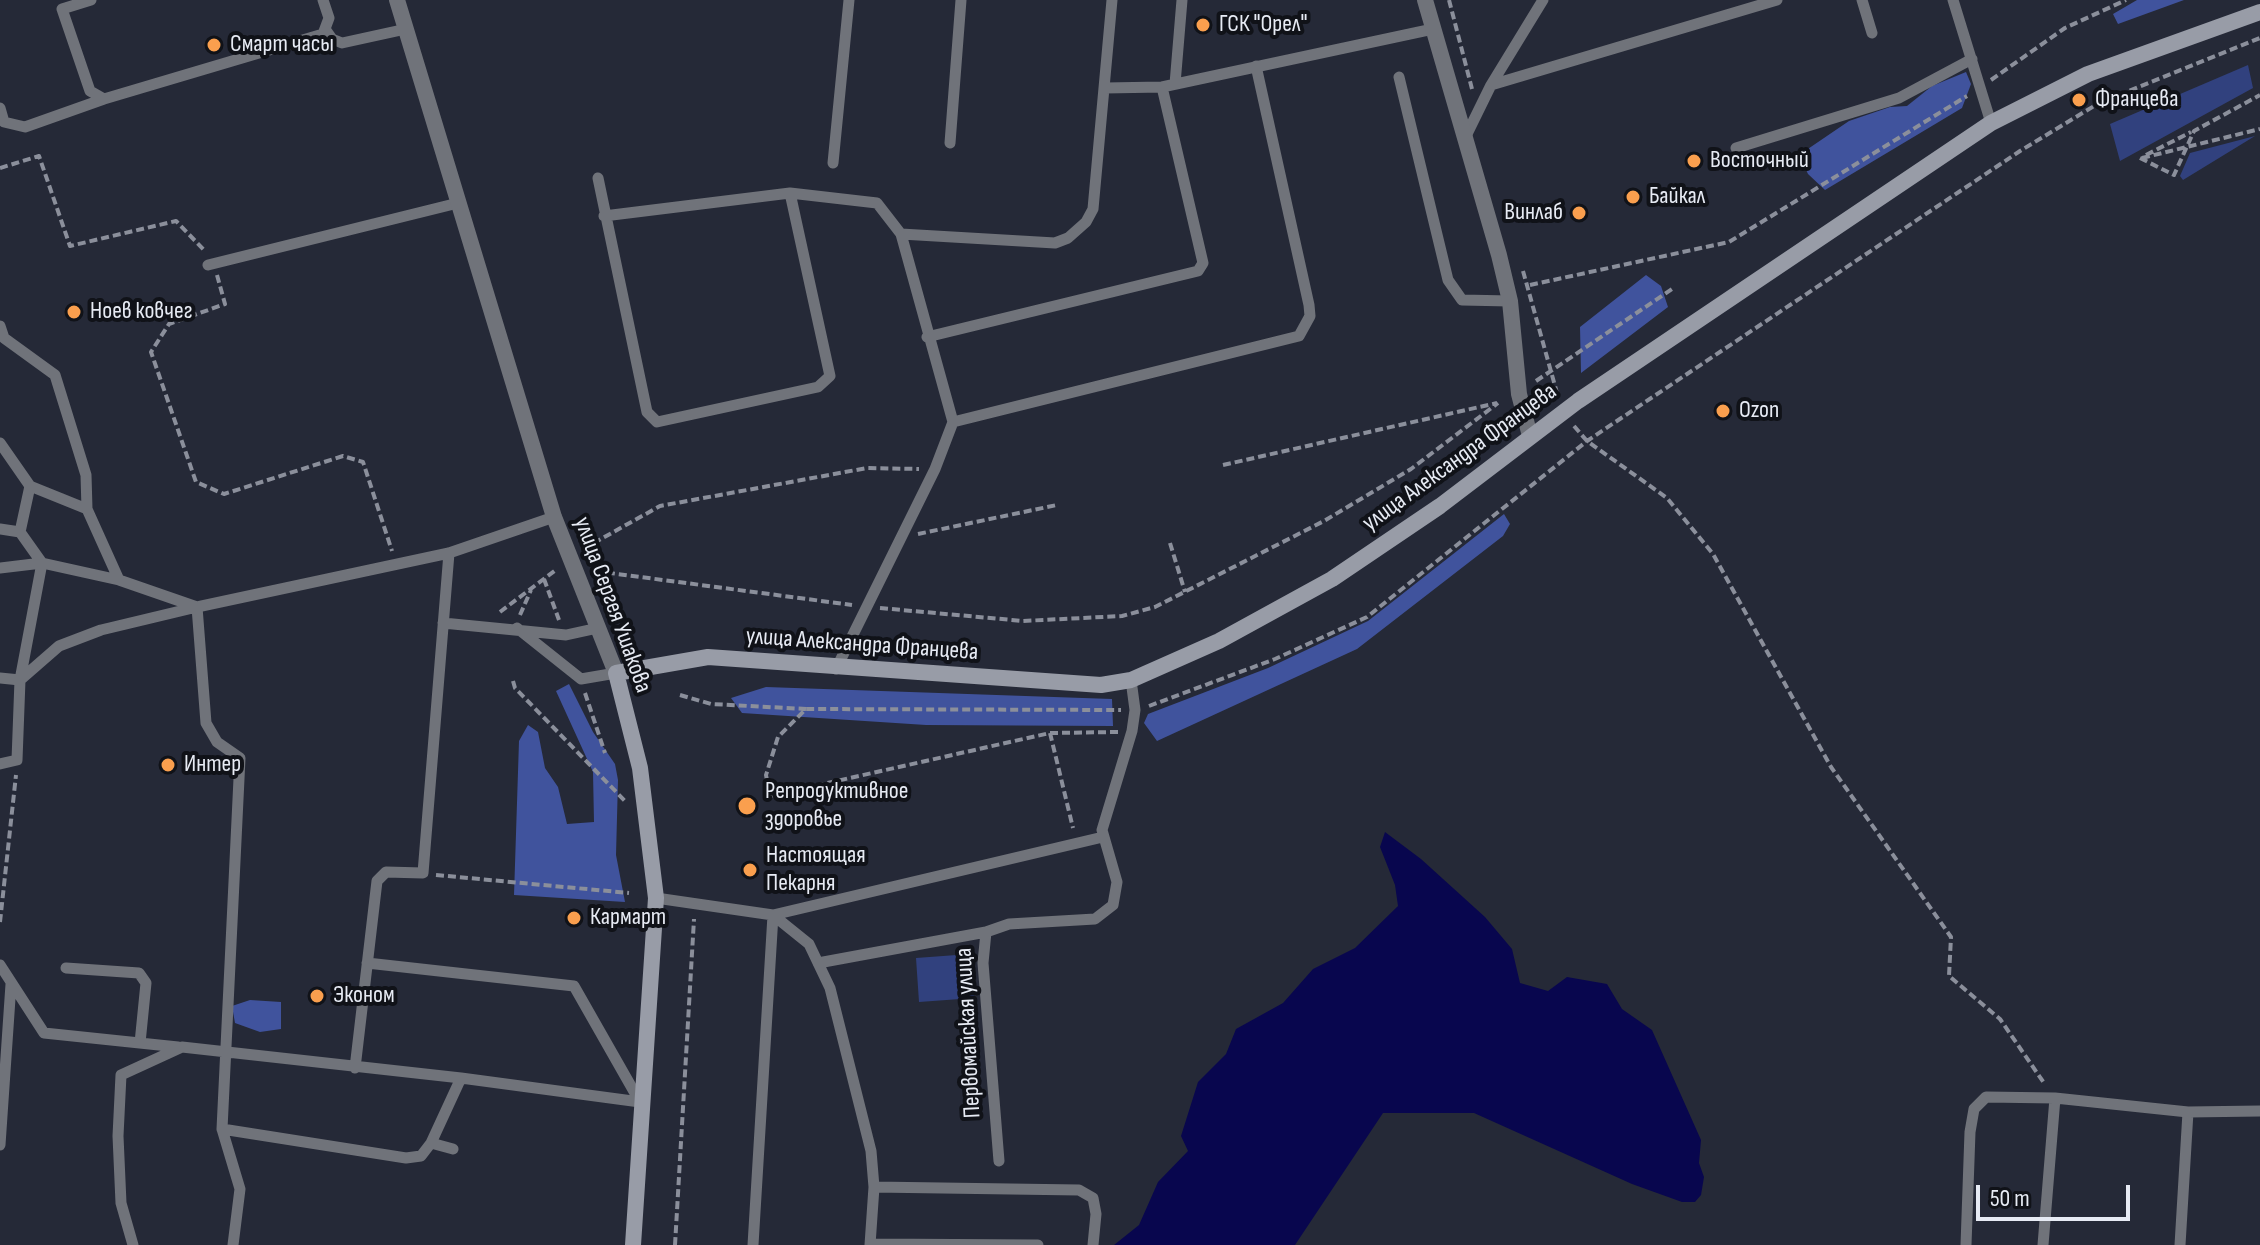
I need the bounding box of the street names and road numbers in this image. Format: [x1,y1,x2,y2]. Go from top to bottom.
street label: улица Александра Францева [1357,378,1563,538]
street label: улица Сергея Ушакова [567,513,657,697]
street label: улица Александра Францева [745,623,979,667]
street label: Первомайская улица [950,947,988,1119]

